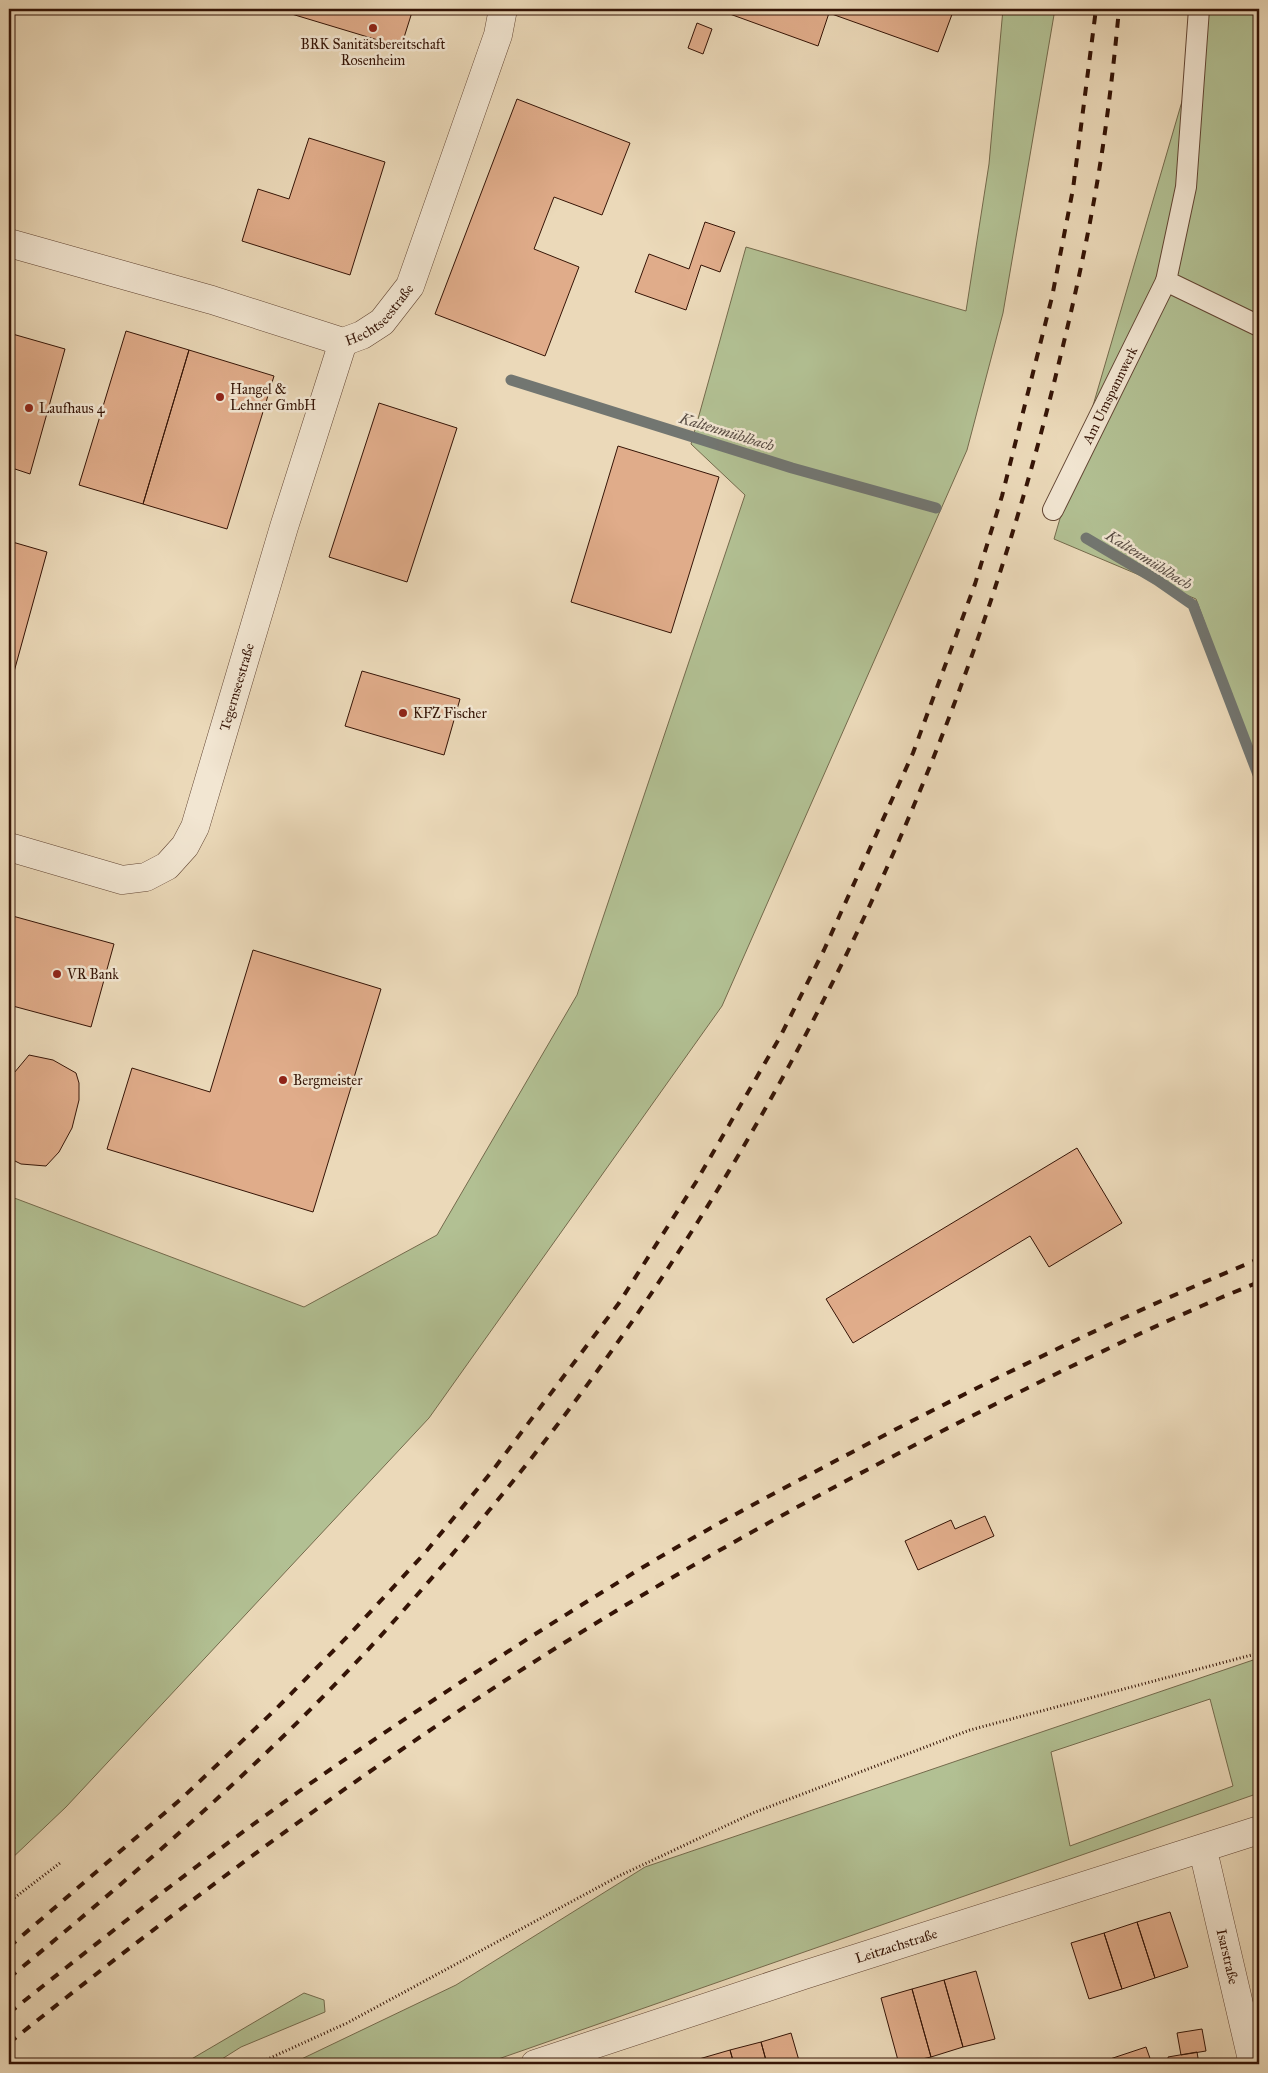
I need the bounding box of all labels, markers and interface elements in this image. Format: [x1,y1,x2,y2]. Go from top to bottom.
marker: BRK Sanitätsbereitschaft Rosenheim [367,22,379,34]
place label: BRK Sanitätsbereitschaft Rosenheim [301,36,446,69]
street label: Hechtseestraße [343,280,418,349]
street label: Am Umspannwerk [1078,344,1141,448]
place label: Hangel & Lehner GmbH [230,381,316,414]
marker: Hangel & Lehner GmbH [214,391,226,403]
place label: Laufhaus 4 [39,400,106,417]
marker: Laufhaus 4 [23,402,35,414]
water label: Kaltenmühlbach [677,409,777,455]
water label: Kaltenmühlbach [1102,526,1196,594]
street label: Tegernseestraße [216,641,258,733]
place label: KFZ Fischer [413,705,487,722]
marker: KFZ Fischer [397,707,409,719]
place label: VR Bank [66,966,119,983]
marker: VR Bank [51,968,63,980]
place label: Bergmeister [293,1072,363,1089]
marker: Bergmeister [277,1074,289,1086]
street label: Leitzachstraße [853,1925,940,1967]
street label: Isarstraße [1213,1927,1242,1986]

